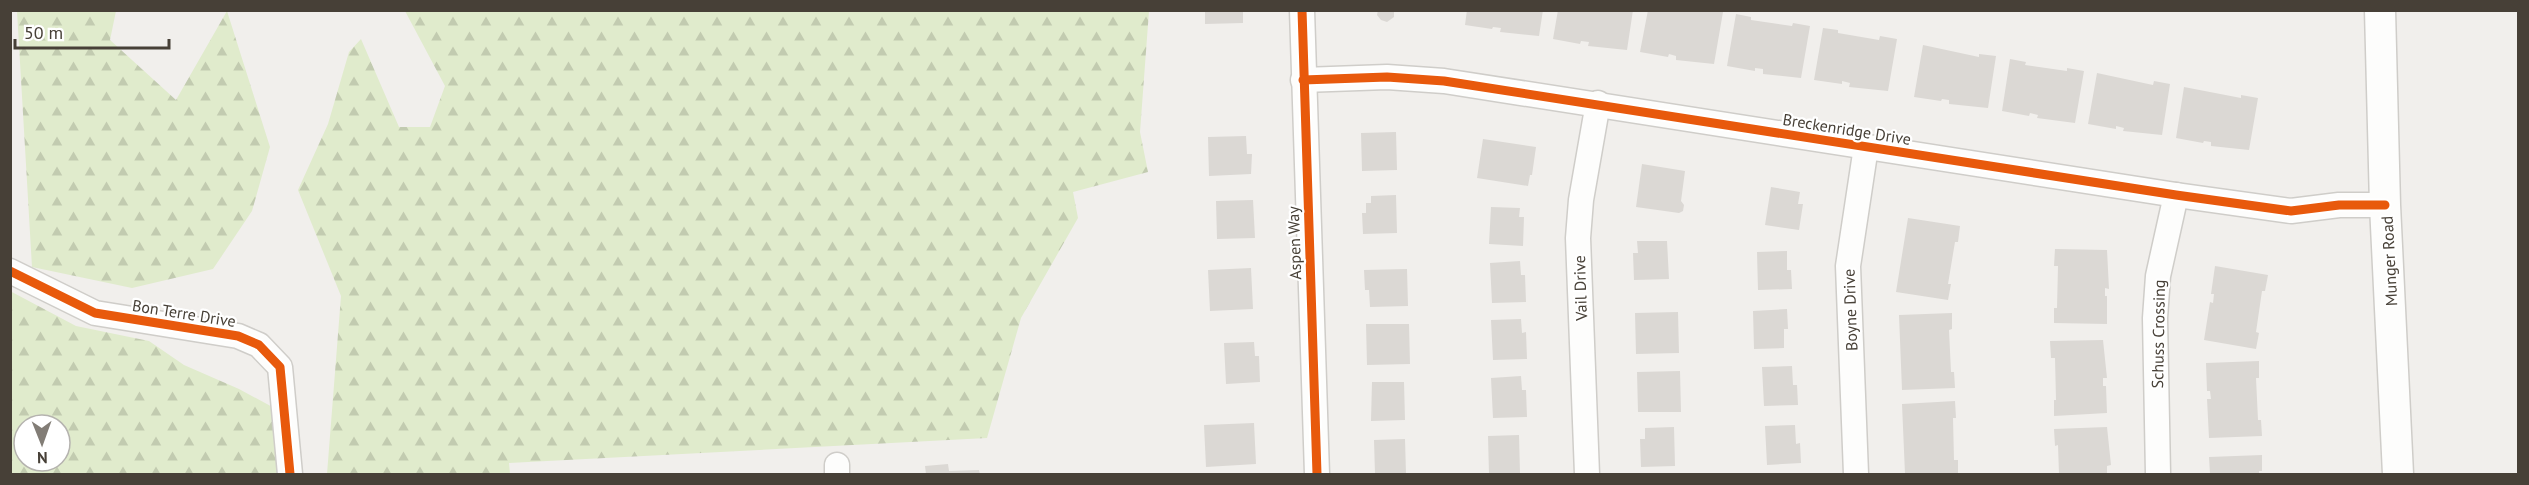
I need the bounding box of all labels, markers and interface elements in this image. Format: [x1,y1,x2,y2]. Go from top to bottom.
scale bar [15,12,170,50]
text: 50 m [24,21,63,44]
street label: Breckenridge Drive [1781,109,1913,149]
street label: Aspen Way [1283,205,1305,280]
street label: Munger Road [2377,215,2401,307]
street label: Vail Drive [1569,255,1591,322]
street label: Boyne Drive [1839,269,1861,351]
street label: Schuss Crossing [2147,279,2169,389]
street label: Bon Terre Drive [131,295,237,331]
north arrow [12,413,72,473]
text: N [37,448,48,468]

